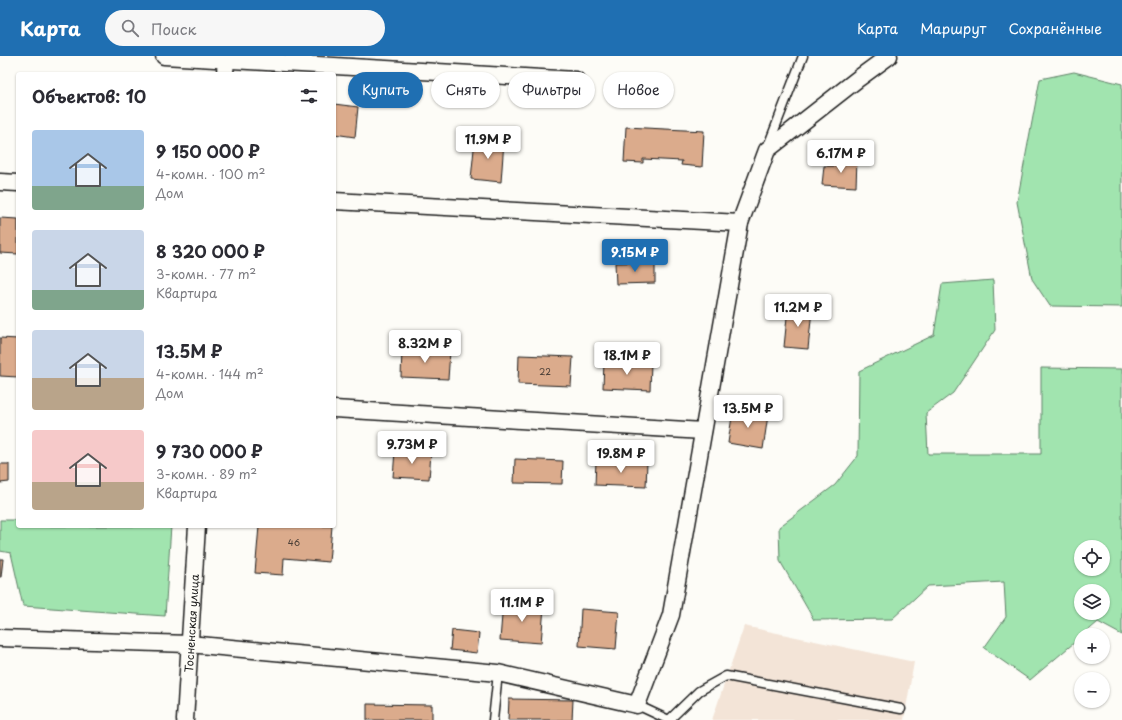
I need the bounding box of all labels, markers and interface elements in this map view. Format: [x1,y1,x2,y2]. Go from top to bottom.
search box [105,10,385,46]
text: Карта [20,14,81,42]
icon: search [119,17,141,39]
text: Поиск [151,17,196,40]
text: Карта [857,18,898,39]
text: Маршрут [920,18,986,39]
text: Сохранённые [1008,18,1102,39]
chip: Купить [348,72,423,108]
chip: Снять [431,72,500,108]
chip: Фильтры [508,72,595,108]
chip: Новое [603,72,674,108]
text: Объектов: 10 [32,83,146,109]
icon: filters [298,85,320,107]
pin: 11.9M ₽ [451,126,525,160]
text: 11.9M ₽ [465,129,511,148]
text: 9 150 000 ₽ [156,138,260,164]
pin: 6.17M ₽ [804,140,878,174]
text: 6.17M ₽ [816,143,866,162]
icon: home [64,146,112,194]
text: 4-комн. · 100 m² [156,164,265,183]
text: Дом [156,183,184,202]
text: 8 320 000 ₽ [156,238,265,264]
pin: 9.15M ₽ [598,239,672,273]
text: 9.15M ₽ [611,242,659,261]
icon: home [64,246,112,294]
text: 3-комн. · 77 m² [156,264,256,283]
text: Квартира [156,283,217,302]
pin: 11.2M ₽ [761,294,835,328]
text: 11.2M ₽ [774,297,822,316]
pin: 8.32M ₽ [388,330,462,364]
text: 8.32M ₽ [398,333,452,352]
text: 13.5M ₽ [156,338,222,364]
pin: 18.1M ₽ [590,342,664,376]
text: 18.1M ₽ [603,345,651,364]
icon: home [64,346,112,394]
text: 4-комн. · 144 m² [156,364,264,383]
house number: 22 [539,364,551,378]
text: Дом [156,383,184,402]
pin: 13.5M ₽ [711,395,785,429]
text: 13.5M ₽ [723,398,773,417]
pin: 9.73M ₽ [375,431,449,465]
text: 9.73M ₽ [386,434,438,453]
text: 9 730 000 ₽ [156,438,263,464]
pin: 19.8M ₽ [584,440,658,474]
text: 19.8M ₽ [597,443,645,462]
icon: home [64,446,112,494]
text: 3-комн. · 89 m² [156,464,257,483]
text: Квартира [156,483,217,502]
house number: 46 [288,535,300,549]
map controls [1074,540,1110,708]
button: locate [1074,540,1110,576]
street label: Тосненская улица [179,573,203,673]
button: layers [1074,584,1110,620]
pin: 11.1M ₽ [485,589,559,623]
text: 11.1M ₽ [500,592,544,611]
button: + [1074,628,1110,664]
button: − [1074,672,1110,708]

